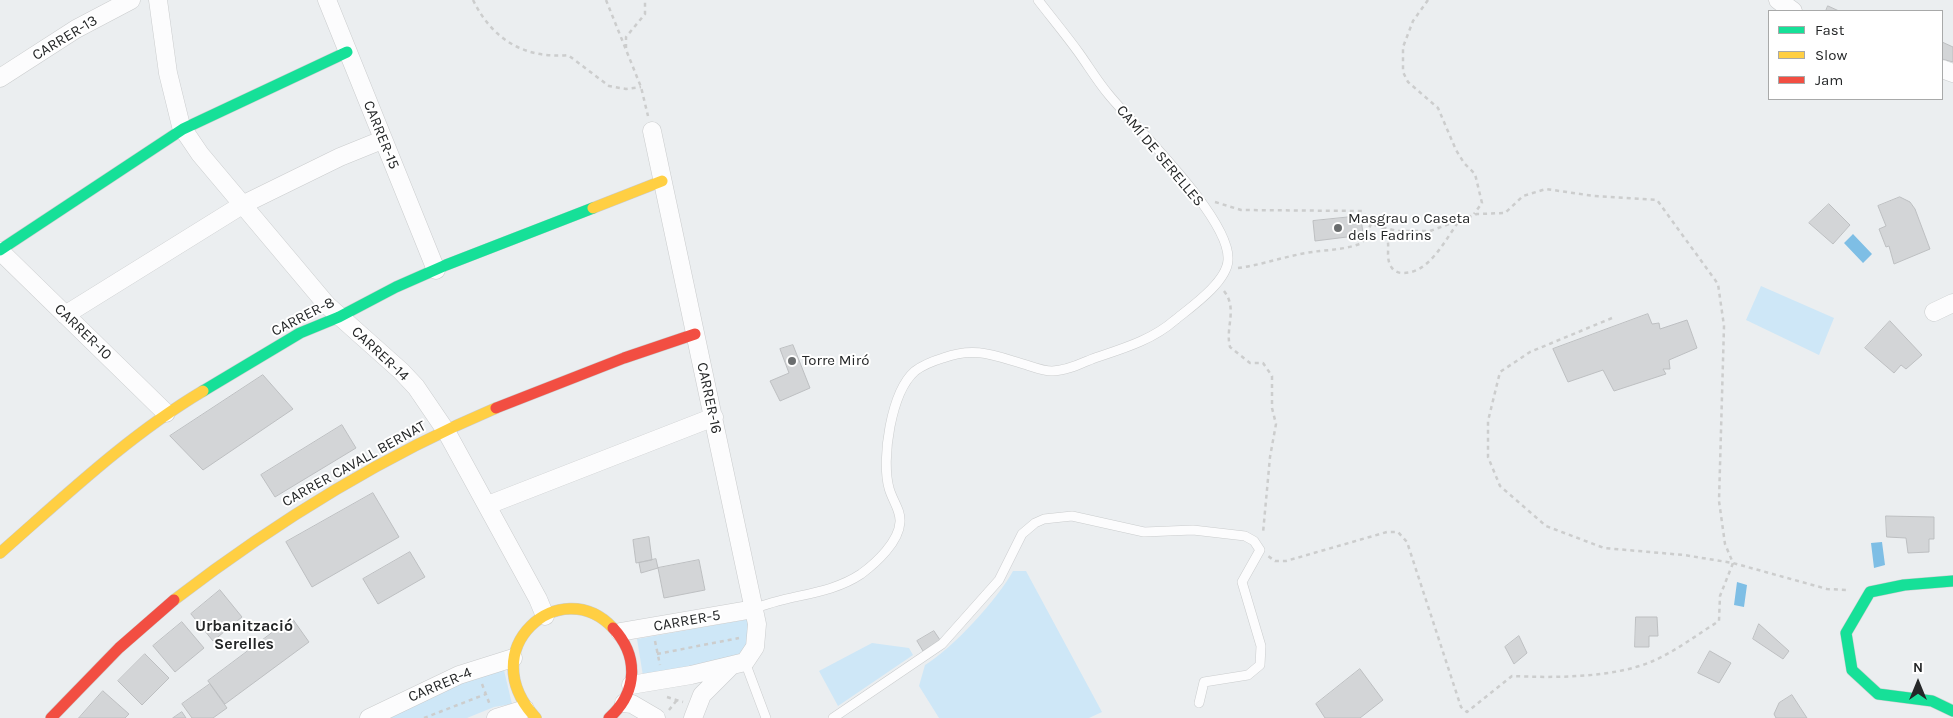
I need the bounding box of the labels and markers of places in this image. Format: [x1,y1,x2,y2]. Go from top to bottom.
place label: Masgrau o Caseta dels Fadrins [1348,210,1470,245]
marker: Masgrau o Caseta dels Fadrins [1332,222,1344,234]
place label: Torre Miró [802,352,869,370]
marker: Torre Miró [786,355,798,367]

